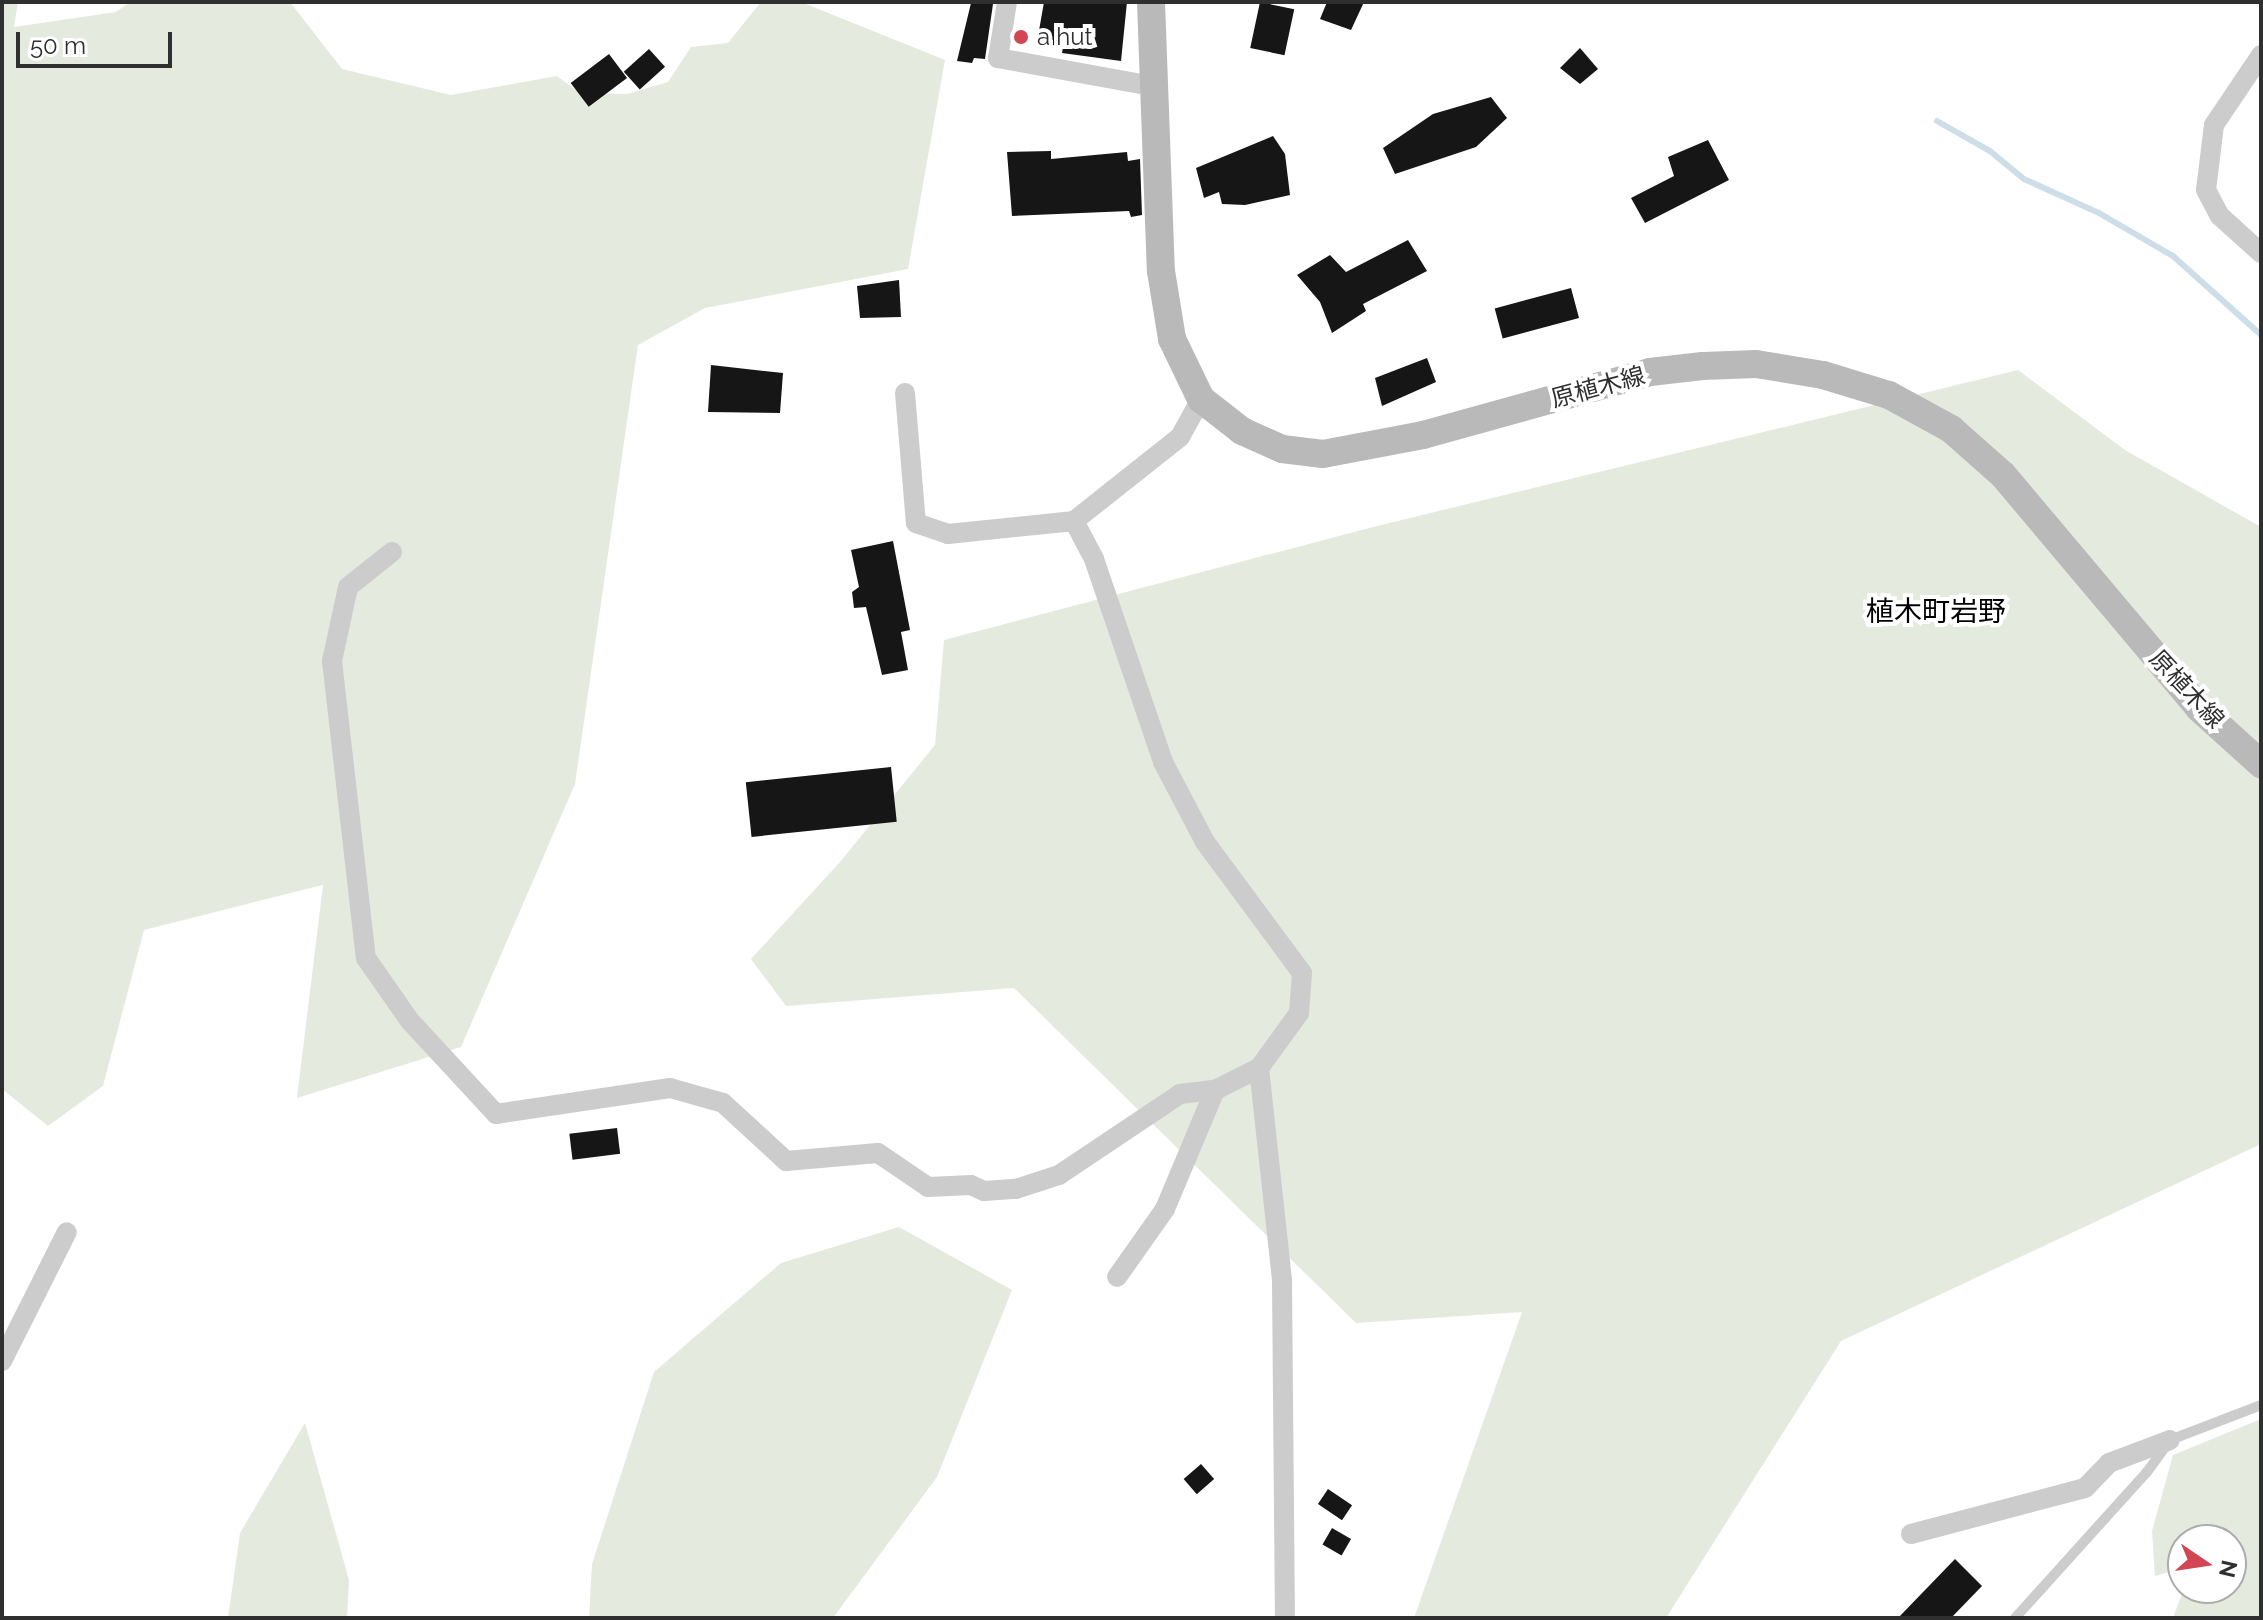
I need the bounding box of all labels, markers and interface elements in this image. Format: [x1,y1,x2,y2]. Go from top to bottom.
scale bar [20,16,176,66]
place label: a hut [1037,23,1092,51]
marker: a hut [1012,28,1030,46]
text: 50 m [30,31,86,60]
street label: 原植木線 [1548,361,1648,413]
district label: 植木町岩野 [1866,595,2006,629]
street label: 原植木線 [2144,644,2230,734]
north arrow [2167,1524,2247,1604]
text: N [2214,1558,2243,1580]

